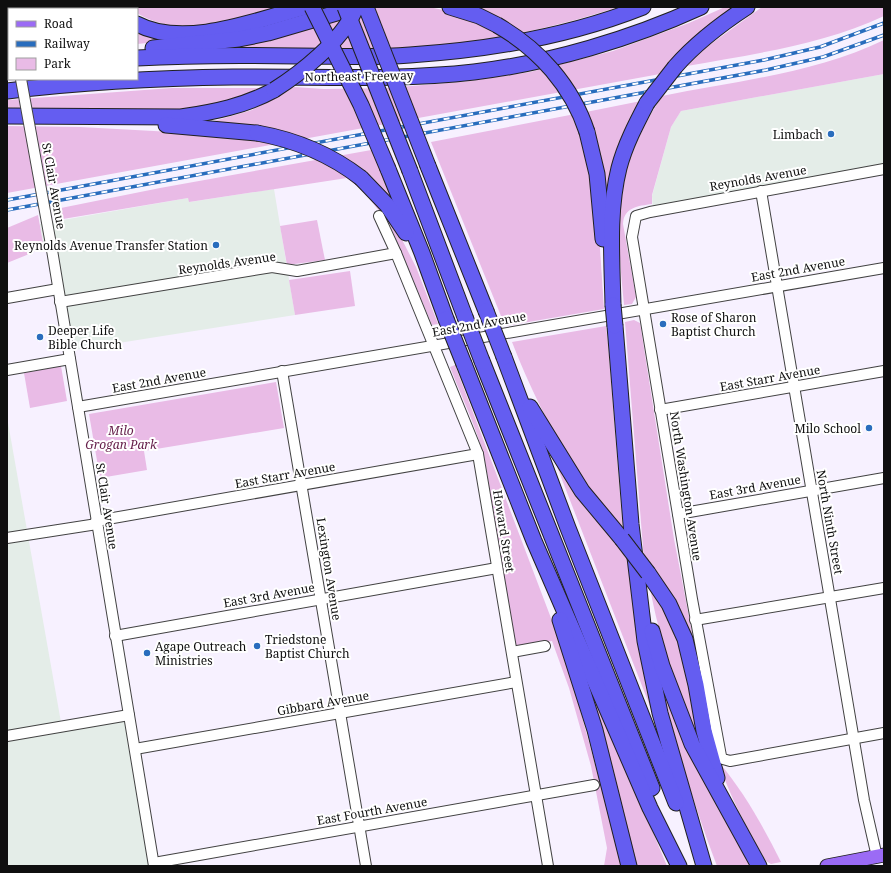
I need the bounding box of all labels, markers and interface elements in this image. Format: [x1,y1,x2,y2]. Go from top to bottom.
legend [8,8,138,80]
text: Road [44,15,74,32]
text: Railway [44,35,90,52]
text: Park [44,55,72,72]
street label: Northeast Freeway [304,67,414,85]
place label: Limbach [773,126,823,143]
marker: Limbach [826,129,836,139]
street label: St Clair Avenue [38,142,70,230]
street label: Reynolds Avenue [708,161,808,195]
place label: Reynolds Avenue Transfer Station [14,237,208,254]
marker: Reynolds Avenue Transfer Station [211,240,221,250]
street label: Reynolds Avenue [177,248,277,278]
street label: East 2nd Avenue [750,252,846,286]
street label: East 2nd Avenue [431,307,527,341]
place label: Rose of Sharon Baptist Church [671,309,757,340]
marker: Rose of Sharon Baptist Church [658,319,668,329]
place label: Deeper Life Bible Church [48,322,122,353]
marker: Deeper Life Bible Church [35,332,45,342]
street label: East Starr Avenue [718,361,822,395]
street label: East 2nd Avenue [111,363,207,397]
street label: North Washington Avenue [666,410,706,562]
place label: Milo School [795,420,861,437]
park label: Milo Grogan Park [85,422,158,453]
marker: Milo School [864,423,874,433]
street label: East Starr Avenue [233,458,337,492]
street label: St Clair Avenue [92,462,122,550]
street label: North Ninth Street [812,468,848,576]
street label: East 3rd Avenue [708,471,802,503]
street label: Howard Street [489,489,519,573]
street label: Lexington Avenue [312,516,346,622]
street label: East 3rd Avenue [222,579,316,611]
place label: Triedstone Baptist Church [265,631,350,662]
place label: Agape Outreach Ministries [155,638,247,669]
marker: Triedstone Baptist Church [252,641,262,651]
marker: Agape Outreach Ministries [142,648,152,658]
street label: Gibbard Avenue [276,687,370,719]
street label: East Fourth Avenue [316,793,428,829]

